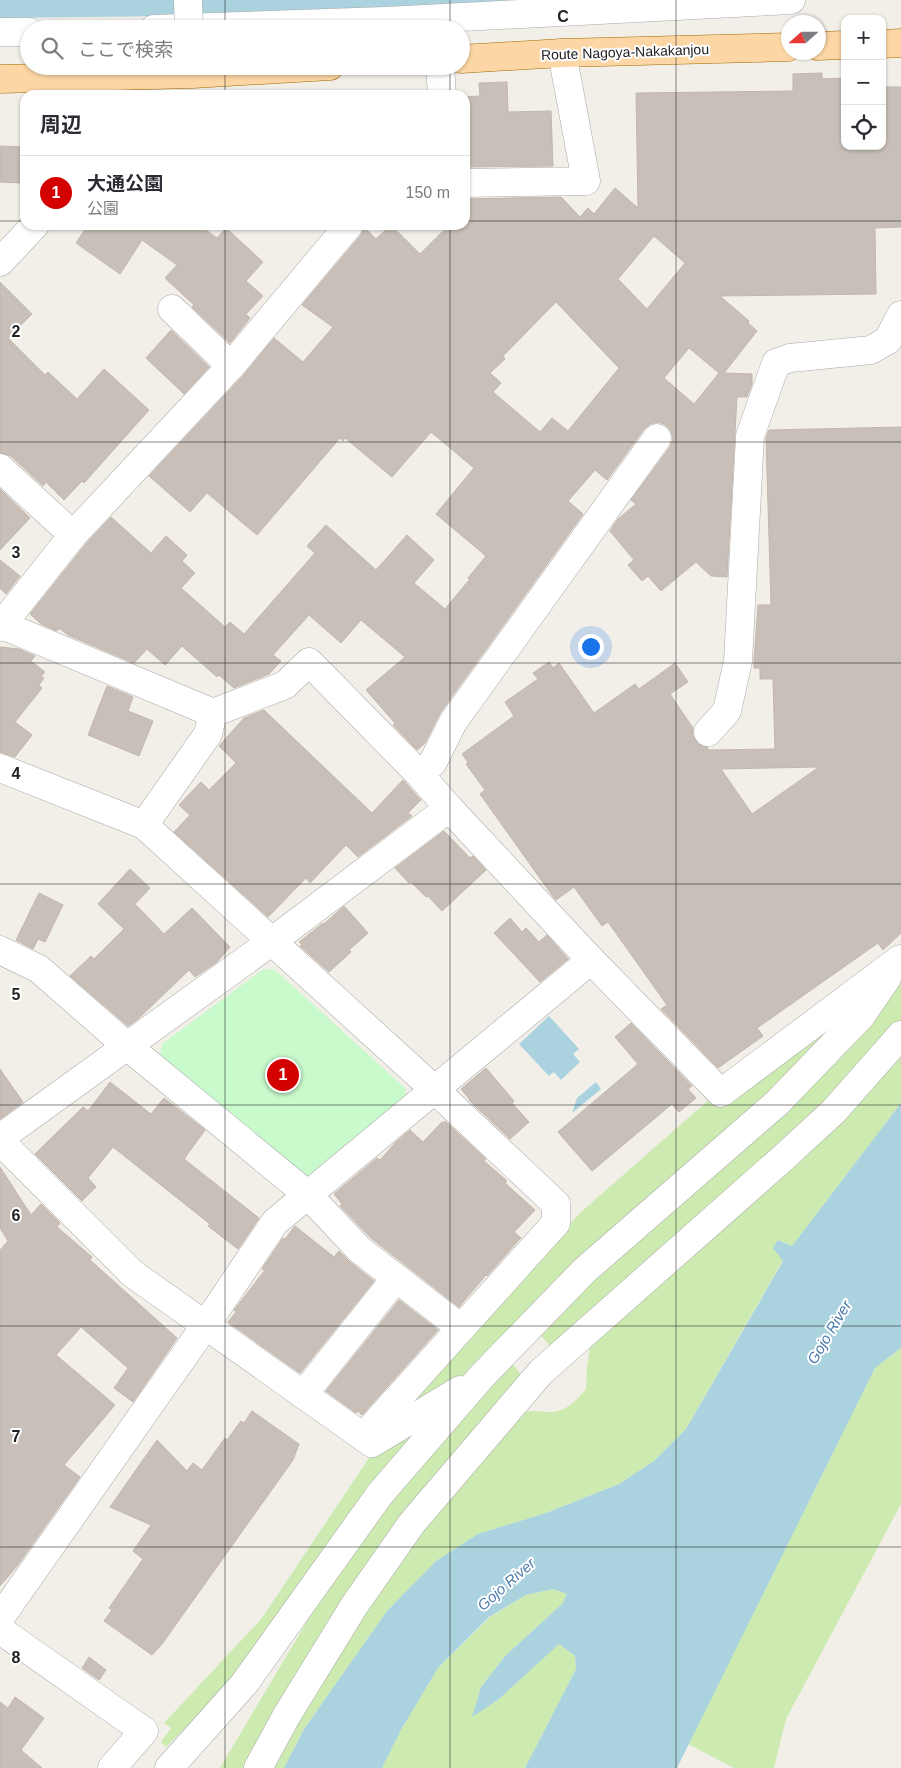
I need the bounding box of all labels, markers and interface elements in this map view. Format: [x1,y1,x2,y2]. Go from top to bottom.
text: C [557,8,569,25]
north arrow [781,15,826,60]
map controls [841,15,886,150]
button: + [841,15,886,60]
search box [20,20,470,75]
icon: search [38,34,66,62]
text: ここで検索 [78,39,173,60]
street label: Route Nagoya-Nakakanjou [541,41,709,63]
button: − [841,60,886,105]
button: locate [841,105,886,150]
text: 周辺 [40,113,82,136]
text: 大通公園 [87,173,163,194]
text: 1 [52,184,60,201]
text: 150 m [406,184,450,201]
text: 公園 [87,200,119,217]
text: 2 [12,323,21,340]
text: 3 [12,544,21,561]
your location [578,634,604,660]
text: 4 [12,765,21,782]
text: 5 [12,986,21,1003]
pin: 1 [267,1056,299,1094]
text: 6 [12,1207,21,1224]
water label: Gojo River [803,1296,855,1367]
text: 7 [12,1428,21,1445]
water label: Gojo River [474,1554,539,1614]
text: 8 [12,1649,21,1666]

